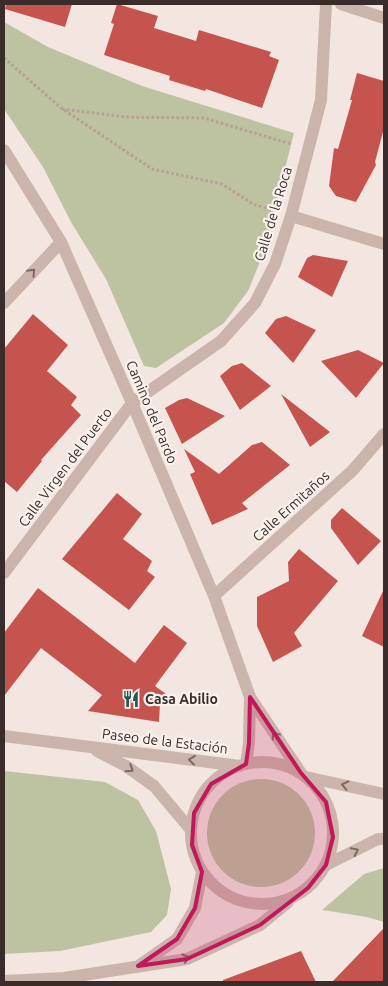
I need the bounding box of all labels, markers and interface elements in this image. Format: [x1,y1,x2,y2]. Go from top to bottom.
street label: Calle de la Roca [251,165,295,263]
one-way arrow [26,269,35,278]
street label: Camino del Pardo [123,358,181,466]
street label: Calle Virgen del Puerto [15,404,115,530]
street label: Calle Ermitaños [249,467,333,545]
restaurant icon: Casa Abilio [121,689,141,709]
place label: Casa Abilio [145,691,218,707]
street label: Paseo de la Estación [101,725,229,757]
one-way arrow [272,732,281,741]
one-way arrow [188,755,196,766]
one-way arrow [124,763,134,772]
one-way arrow [341,780,350,791]
one-way arrow [350,847,359,857]
one-way arrow [182,953,191,964]

